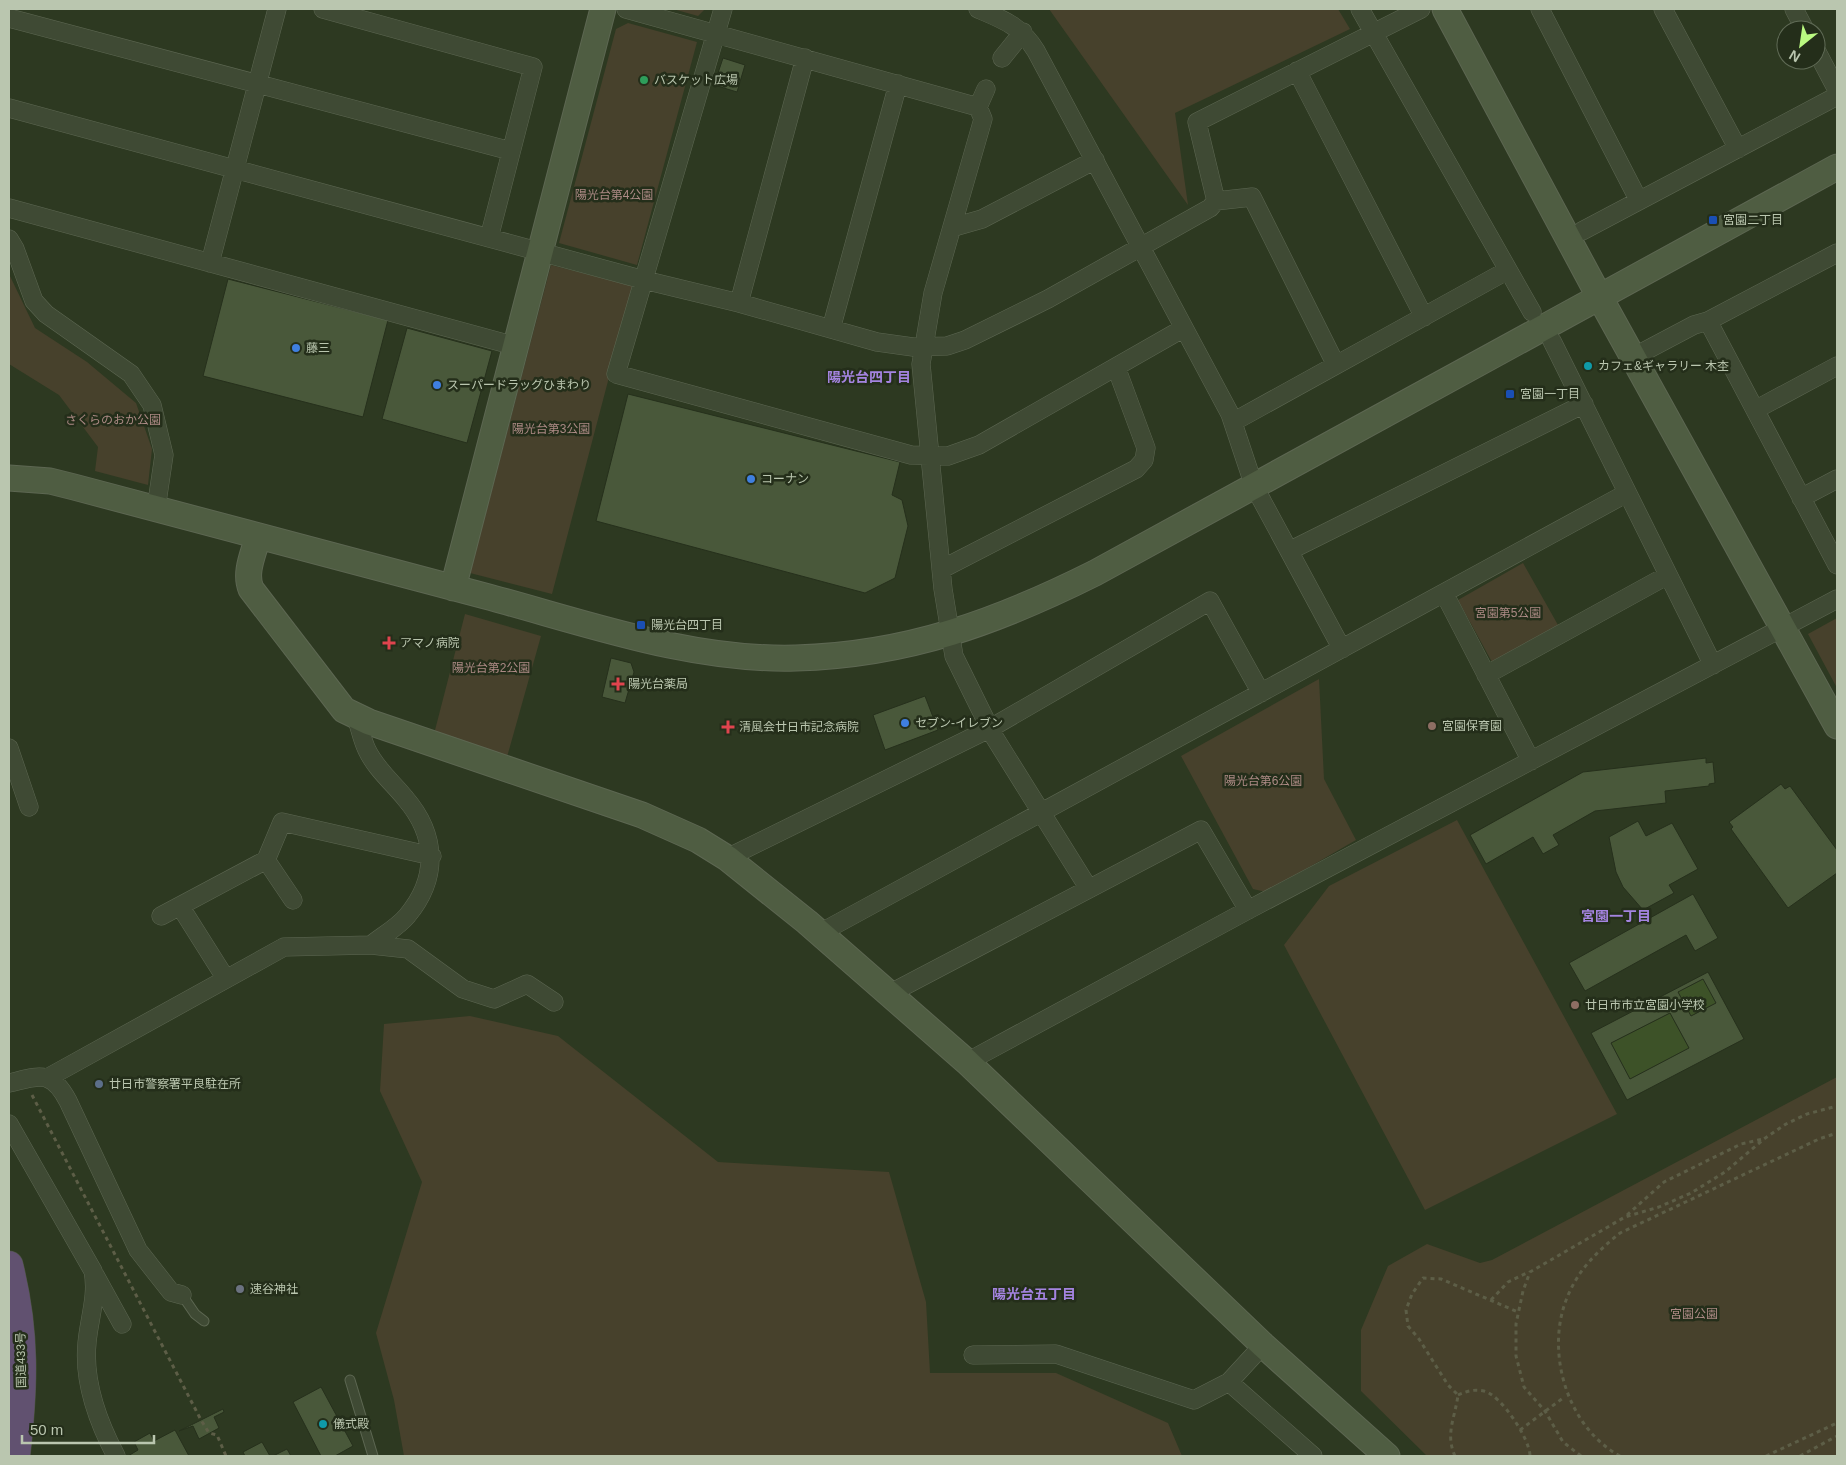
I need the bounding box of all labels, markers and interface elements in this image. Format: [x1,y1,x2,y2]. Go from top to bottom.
north arrow [1776,20,1826,70]
text: N [1786,47,1803,66]
place label: バスケット広場 [654,73,738,87]
marker: バスケット広場 [638,74,650,86]
park label: 陽光台第4公園 [575,188,653,202]
place label: 宮園二丁目 [1723,213,1783,227]
marker: 宮園二丁目 [1707,214,1719,226]
place label: 藤三 [306,341,330,355]
marker: 藤三 [290,342,302,354]
place label: カフェ&ギャラリー 木杢 [1598,359,1729,373]
marker: カフェ&ギャラリー 木杢 [1582,360,1594,372]
district label: 陽光台四丁目 [827,369,911,385]
place label: スーパードラッグひまわり [447,378,591,392]
marker: スーパードラッグひまわり [431,379,443,391]
place label: 宮園一丁目 [1520,387,1580,401]
marker: 宮園一丁目 [1504,388,1516,400]
park label: さくらのおか公園 [65,413,161,427]
park label: 陽光台第3公園 [512,422,590,436]
place label: コーナン [761,472,809,486]
marker: コーナン [745,473,757,485]
park label: 宮園第5公園 [1475,606,1541,620]
place label: 陽光台四丁目 [651,618,723,632]
marker: 陽光台四丁目 [635,619,647,631]
marker: アマノ病院 [382,636,396,650]
place label: アマノ病院 [400,636,460,650]
park label: 陽光台第2公園 [452,661,530,675]
place label: 陽光台薬局 [628,677,688,691]
marker: 陽光台薬局 [612,678,624,690]
place label: セブン-イレブン [915,716,1003,730]
marker: セブン-イレブン [899,717,911,729]
place label: 宮園保育園 [1442,719,1502,733]
marker: 清風会廿日市記念病院 [721,720,735,734]
place label: 清風会廿日市記念病院 [739,720,859,734]
marker: 宮園保育園 [1426,720,1438,732]
park label: 陽光台第6公園 [1224,774,1302,788]
district label: 宮園一丁目 [1581,908,1651,924]
place label: 廿日市市立宮園小学校 [1585,998,1705,1012]
marker: 廿日市市立宮園小学校 [1569,999,1581,1011]
place label: 廿日市警察署平良駐在所 [109,1077,241,1091]
marker: 廿日市警察署平良駐在所 [93,1078,105,1090]
place label: 速谷神社 [250,1282,298,1296]
marker: 速谷神社 [234,1283,246,1295]
district label: 陽光台五丁目 [992,1286,1076,1302]
park label: 宮園公園 [1670,1307,1718,1321]
street label: 国道433号 [14,1332,28,1388]
scale bar [22,1412,155,1444]
place label: 儀式殿 [333,1417,369,1431]
marker: 儀式殿 [317,1418,329,1430]
text: 50 m [30,1421,63,1438]

